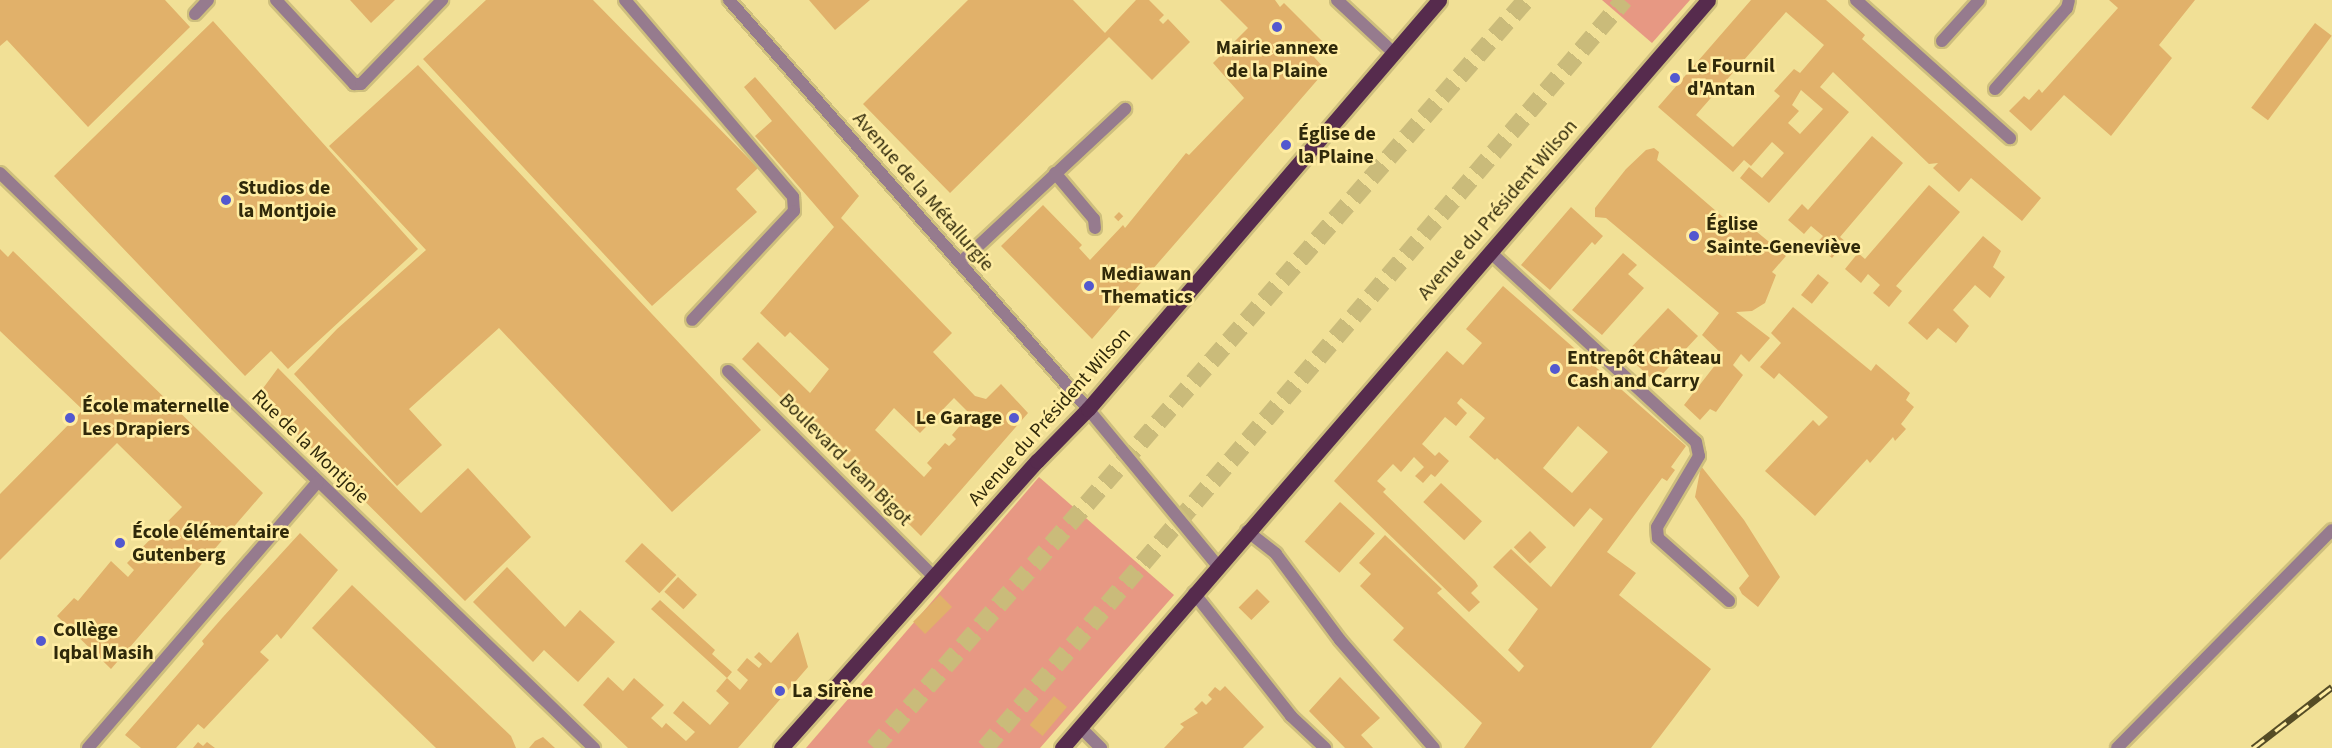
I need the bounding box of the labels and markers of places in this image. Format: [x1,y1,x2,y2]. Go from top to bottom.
marker: Mairie annexe de la Plaine [1270,20,1284,34]
place label: Mairie annexe de la Plaine [1216,36,1338,83]
place label: Le Fournil d'Antan [1687,54,1775,101]
marker: Le Fournil d'Antan [1668,71,1682,85]
place label: Église de la Plaine [1298,122,1376,169]
marker: Église de la Plaine [1279,138,1293,152]
place label: Studios de la Montjoie [238,176,336,223]
marker: Studios de la Montjoie [219,193,233,207]
place label: Église Sainte-Geneviève [1706,213,1861,260]
marker: Église Sainte-Geneviève [1687,229,1701,243]
place label: Mediawan Thematics [1101,262,1193,309]
marker: Mediawan Thematics [1082,279,1096,293]
place label: Entrepôt Château Cash and Carry [1567,346,1721,393]
marker: Entrepôt Château Cash and Carry [1548,362,1562,376]
place label: École maternelle Les Drapiers [82,394,229,441]
place label: Le Garage [916,406,1002,430]
marker: École maternelle Les Drapiers [63,411,77,425]
marker: Le Garage [1007,411,1021,425]
place label: École élémentaire Gutenberg [132,520,290,567]
marker: École élémentaire Gutenberg [113,536,127,550]
place label: Collège Iqbal Masih [53,618,154,665]
marker: Collège Iqbal Masih [34,634,48,648]
place label: La Sirène [792,679,873,703]
marker: La Sirène [773,684,787,698]

